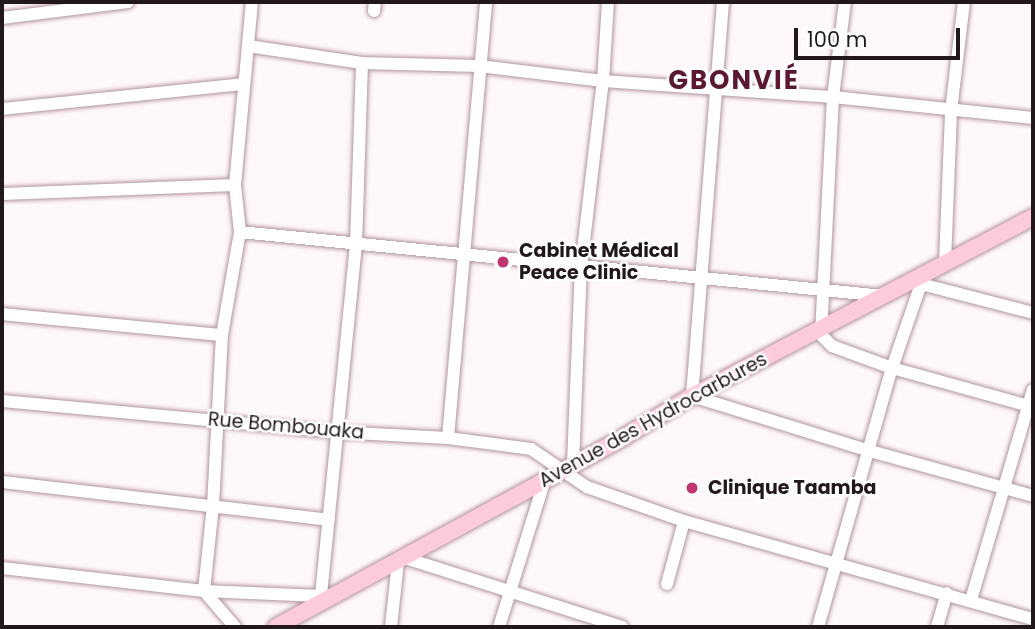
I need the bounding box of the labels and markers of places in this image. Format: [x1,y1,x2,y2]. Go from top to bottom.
place label: Cabinet Médical Peace Clinic [519,240,679,284]
marker: Cabinet Médical Peace Clinic [493,252,513,272]
place label: Clinique Taamba [708,477,876,499]
marker: Clinique Taamba [682,478,702,498]

